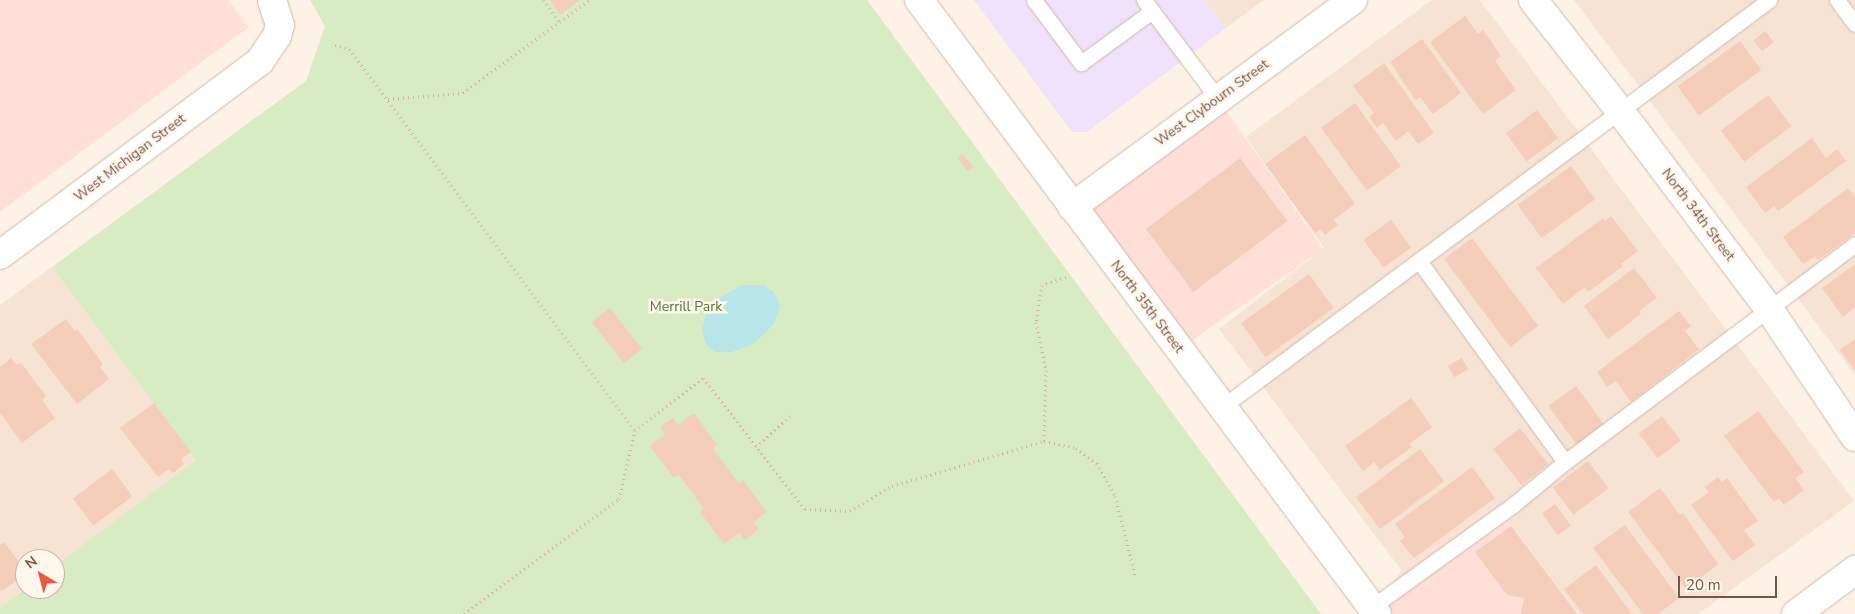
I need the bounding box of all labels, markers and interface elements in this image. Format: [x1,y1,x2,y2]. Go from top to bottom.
street label: West Clybourn Street [1152,56,1272,150]
street label: West Michigan Street [71,111,189,205]
street label: North 34th Street [1658,165,1738,265]
street label: North 35th Street [1107,257,1187,357]
park label: Merrill Park [650,299,722,315]
north arrow [15,549,65,599]
text: N [21,552,41,573]
scale bar [1680,566,1779,598]
text: 20 m [1686,575,1721,595]

